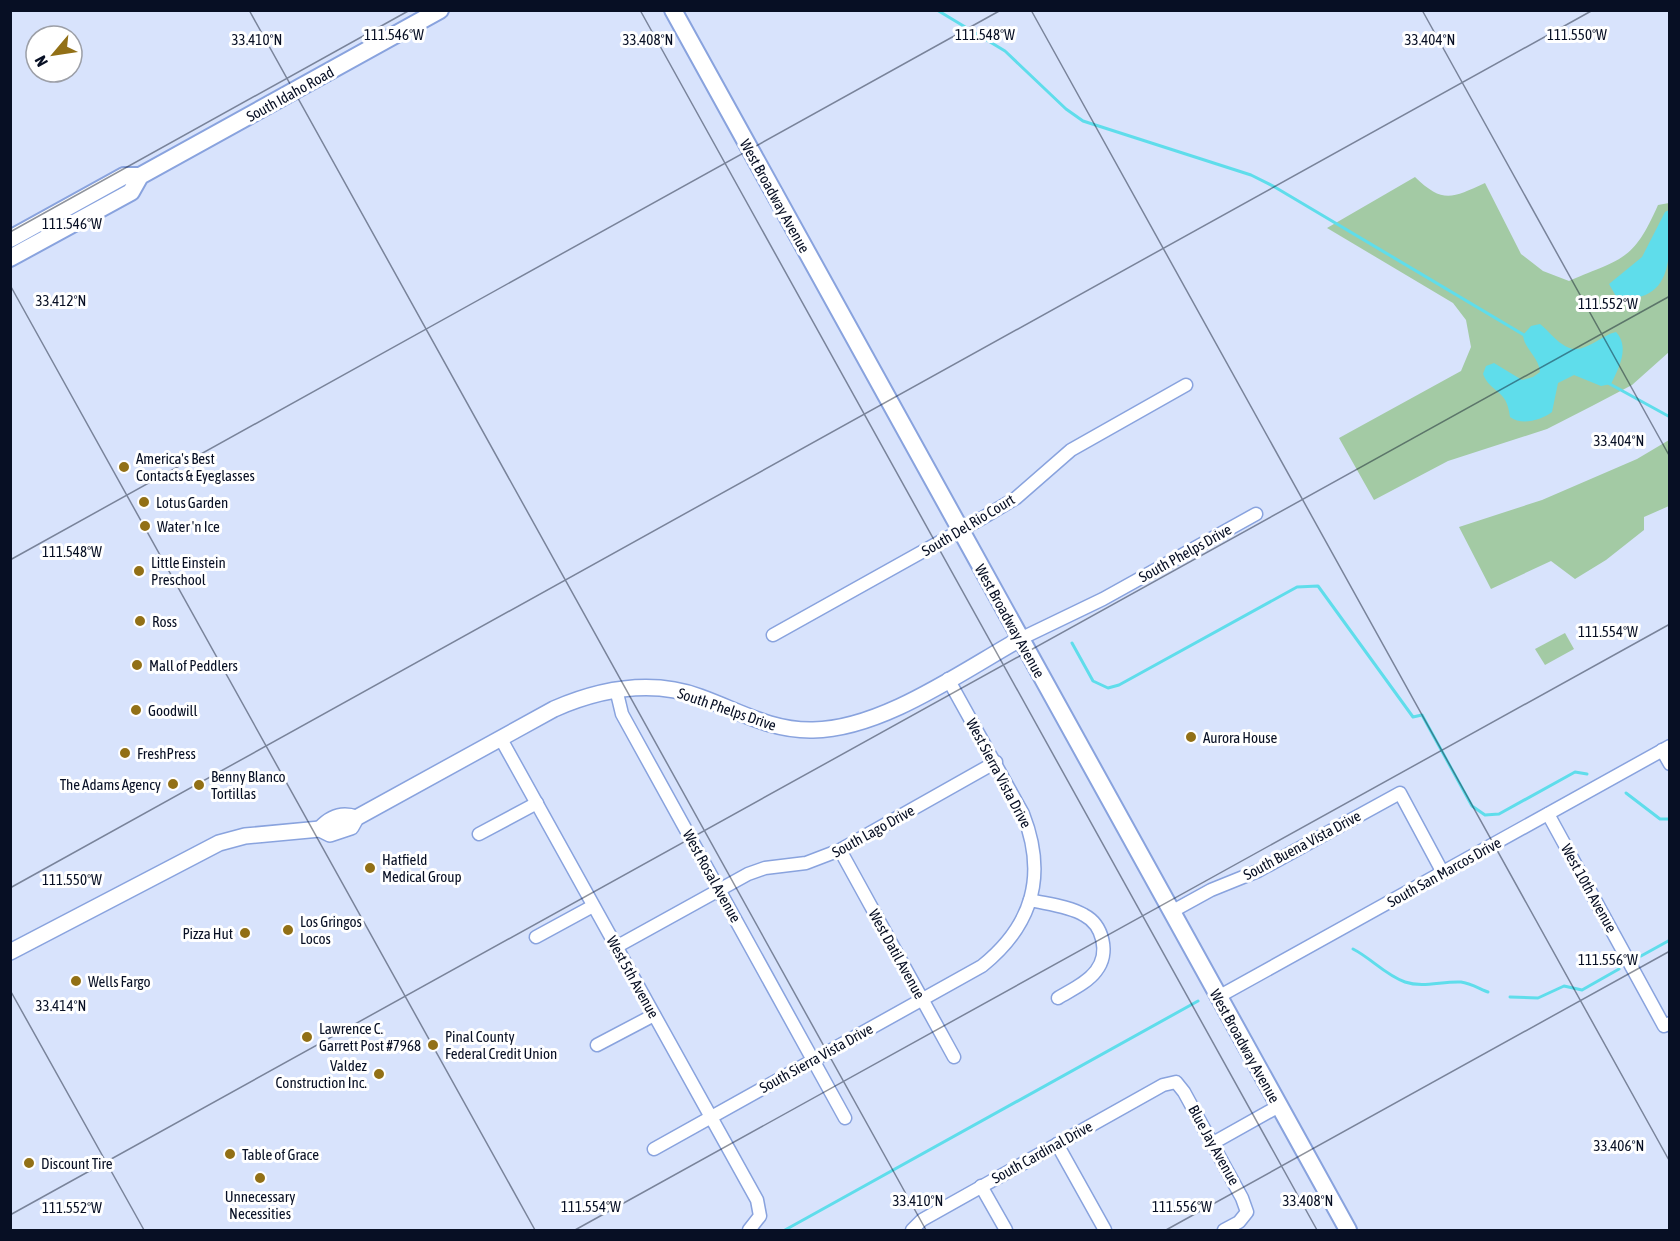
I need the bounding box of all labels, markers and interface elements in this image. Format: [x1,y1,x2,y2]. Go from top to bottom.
north arrow [24,24,84,84]
text: 111.546°W [364,26,424,43]
text: 111.548°W [955,26,1015,43]
text: 111.550°W [1547,26,1607,43]
text: 33.410°N [232,31,282,48]
text: 33.408°N [623,31,673,48]
text: 33.404°N [1405,31,1455,48]
text: N [31,53,51,70]
street label: South Idaho Road [243,63,337,125]
street label: West Broadway Avenue [737,136,813,256]
text: 111.546°W [42,215,102,232]
text: 33.412°N [36,292,86,309]
text: 111.552°W [1578,295,1638,312]
text: 33.404°N [1594,432,1644,449]
place label: America's Best Contacts & Eyeglasses [136,450,255,484]
marker: America's Best Contacts & Eyeglasses [117,460,131,474]
street label: South Del Rio Court [919,491,1017,559]
place label: Lotus Garden [156,494,228,511]
marker: Lotus Garden [137,495,151,509]
place label: Water 'n Ice [157,518,220,535]
marker: Water 'n Ice [138,519,152,533]
street label: South Phelps Drive [1136,520,1234,585]
text: 111.548°W [42,543,102,560]
place label: Little Einstein Preschool [151,554,226,588]
street label: West Broadway Avenue [972,561,1048,681]
marker: Little Einstein Preschool [132,564,146,578]
place label: Ross [152,613,177,630]
marker: Ross [133,614,147,628]
text: 111.554°W [1578,623,1638,640]
place label: Mall of Peddlers [149,657,238,674]
marker: Mall of Peddlers [130,658,144,672]
street label: South Phelps Drive [675,684,779,734]
place label: Goodwill [148,702,198,719]
marker: Goodwill [129,703,143,717]
street label: West Sierra Vista Drive [963,715,1035,831]
place label: Aurora House [1203,729,1278,746]
marker: Aurora House [1184,730,1198,744]
place label: FreshPress [137,745,196,762]
marker: FreshPress [118,746,132,760]
place label: Benny Blanco Tortillas [211,768,286,802]
place label: The Adams Agency [60,776,161,793]
marker: The Adams Agency [166,777,180,791]
marker: Benny Blanco Tortillas [192,778,206,792]
street label: South Lago Drive [829,801,917,861]
street label: South Buena Vista Drive [1240,807,1364,883]
street label: West Rosal Avenue [680,827,745,925]
street label: South San Marcos Drive [1384,834,1504,910]
street label: West 10th Avenue [1558,841,1620,935]
place label: Hatfield Medical Group [382,851,462,885]
marker: Hatfield Medical Group [363,861,377,875]
text: 111.550°W [42,871,102,888]
street label: West Datil Avenue [865,906,929,1002]
place label: Los Gringos Locos [300,913,362,947]
marker: Los Gringos Locos [281,923,295,937]
place label: Pizza Hut [182,925,233,942]
marker: Pizza Hut [238,926,252,940]
street label: West 5th Avenue [603,933,663,1021]
text: 111.556°W [1578,951,1638,968]
place label: Wells Fargo [88,973,150,990]
marker: Wells Fargo [69,974,83,988]
street label: West Broadway Avenue [1207,986,1283,1106]
text: 33.414°N [36,997,86,1014]
place label: Lawrence C. Garrett Post #7968 [319,1020,421,1054]
street label: South Sierra Vista Drive [756,1020,876,1096]
place label: Pinal County Federal Credit Union [445,1028,557,1062]
marker: Lawrence C. Garrett Post #7968 [300,1030,314,1044]
marker: Pinal County Federal Credit Union [426,1038,440,1052]
place label: Valdez Construction Inc. [276,1057,368,1091]
marker: Valdez Construction Inc. [372,1067,386,1081]
street label: Blue Jay Avenue [1185,1102,1243,1188]
street label: South Cardinal Drive [989,1117,1095,1187]
text: 33.406°N [1594,1137,1644,1154]
place label: Table of Grace [242,1146,319,1163]
marker: Table of Grace [223,1147,237,1161]
place label: Discount Tire [41,1155,113,1172]
marker: Discount Tire [22,1156,36,1170]
marker: Unnecessary Necessities [253,1171,267,1185]
place label: Unnecessary Necessities [225,1188,295,1222]
text: 33.410°N [893,1192,943,1209]
text: 33.408°N [1283,1192,1333,1209]
text: 111.554°W [561,1198,621,1215]
text: 111.556°W [1152,1198,1212,1215]
text: 111.552°W [42,1199,102,1216]

